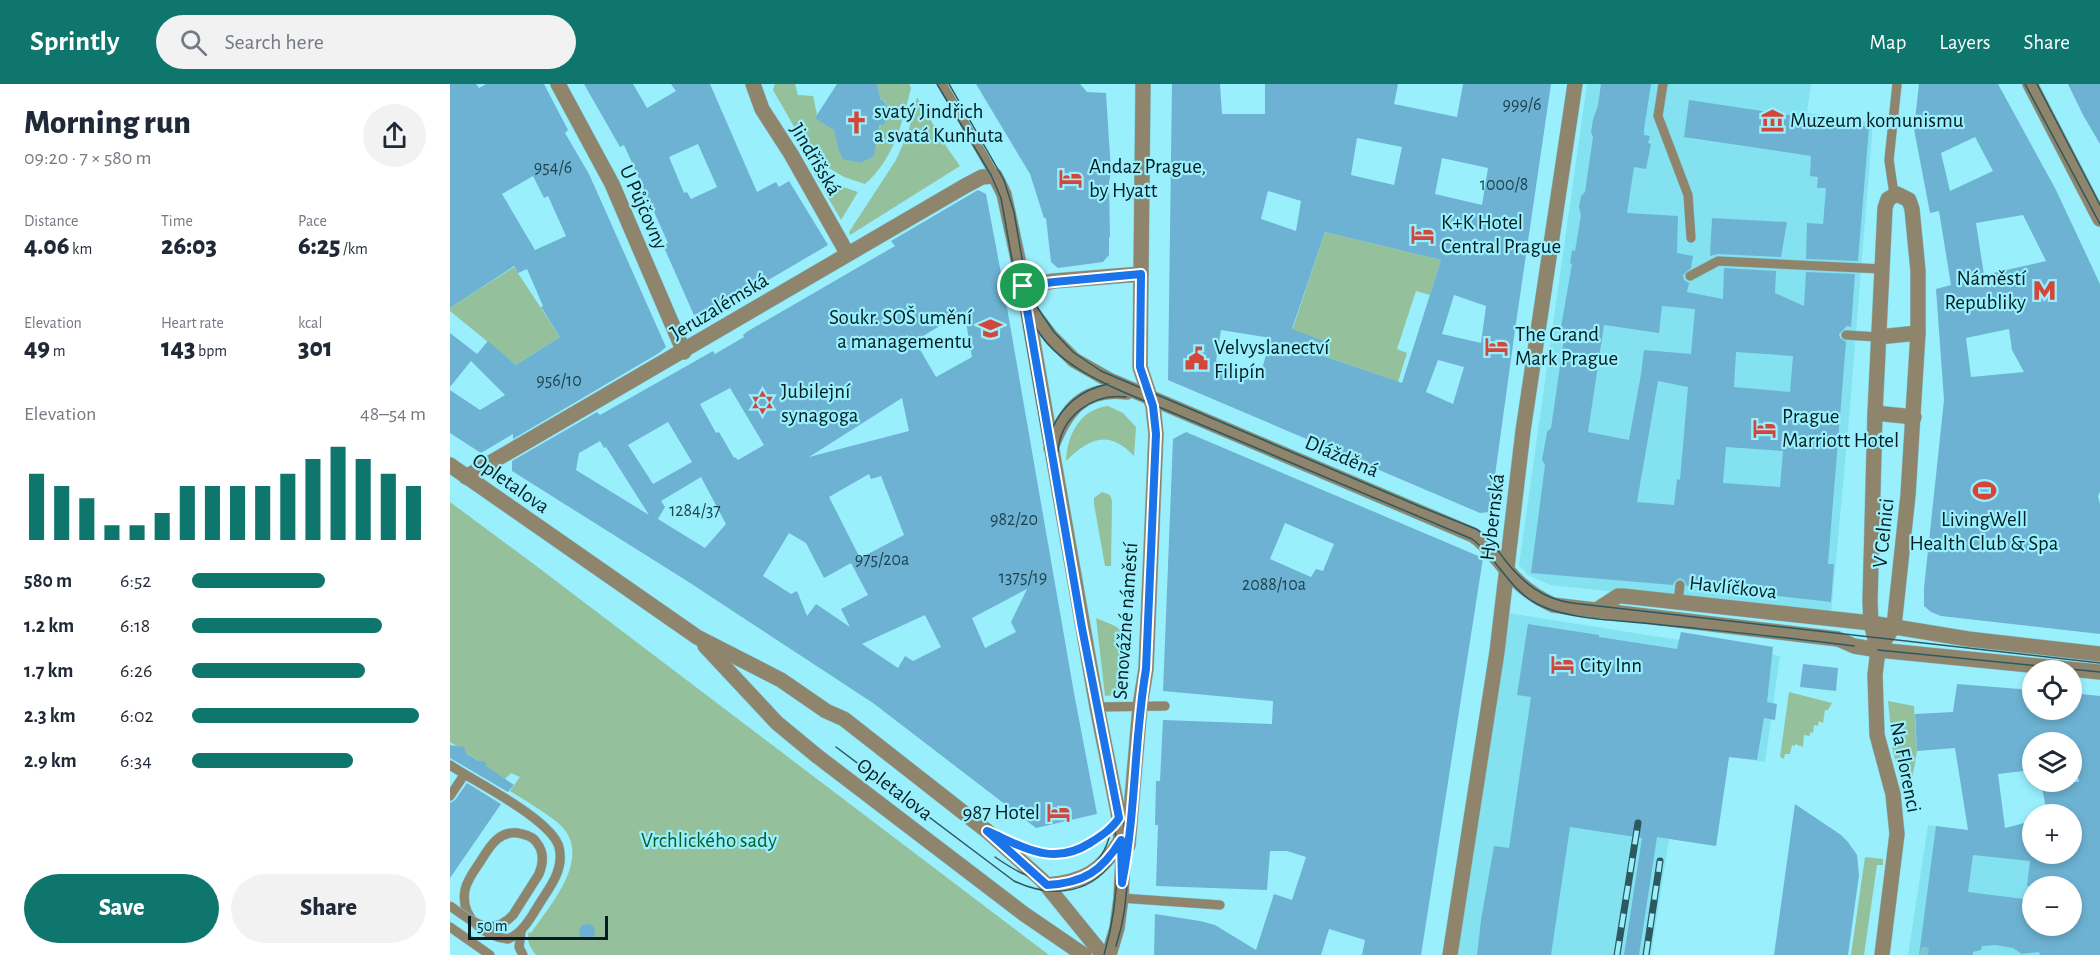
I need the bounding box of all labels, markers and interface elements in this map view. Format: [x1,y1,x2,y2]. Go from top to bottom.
search box [156,15,576,69]
icon: search [177,26,210,59]
text: Sprintly [30,28,120,56]
text: Search here [225,31,324,53]
text: Map [1870,32,1906,53]
text: Layers [1939,32,1990,53]
text: Share [2023,32,2070,53]
house number: 999/6 [1502,96,1542,114]
place label: svatý Jindřich a svatá Kunhuta [874,101,1004,146]
button: share [363,104,426,167]
text: Morning run [24,107,191,140]
museum icon: Muzeum komunismu [1759,107,1785,133]
church icon: svatý Jindřich a svatá Kunhuta [843,110,869,136]
place label: Muzeum komunismu [1790,110,1964,131]
street label: Jindřišská [786,120,845,199]
text: 09:20 · 7 × 580 m [24,148,152,168]
place label: Andaz Prague, by Hyatt [1089,156,1206,201]
house number: 954/6 [534,159,572,177]
street label: U Půjčovny [616,162,671,253]
hotel icon: Andaz Prague, by Hyatt [1058,165,1084,191]
house number: 1000/8 [1480,176,1528,194]
place label: K+K Hotel Central Prague [1441,212,1561,257]
text: Distance [24,213,78,229]
text: Time [161,213,193,229]
text: Pace [298,213,327,229]
hotel icon: K+K Hotel Central Prague [1410,221,1436,247]
text: 4.06 [24,233,69,259]
text: 26:03 [161,233,217,259]
text: 6:25 [298,233,340,259]
text: km [69,241,92,257]
text: /km [340,241,368,257]
pin [997,260,1048,311]
place label: Náměstí Republiky [1944,268,2027,313]
street label: Jeruzalémská [667,269,772,344]
icon: arrive [1006,269,1039,302]
metro station icon: Náměstí Republiky [2031,277,2057,303]
place label: Soukr. SOŠ umění a managementu [829,305,973,352]
text: Elevation [24,315,82,331]
text: Heart rate [161,315,224,331]
text: kcal [298,315,322,331]
school or university icon: Soukr. SOŠ umění a managementu [977,316,1003,342]
place label: The Grand Mark Prague [1515,324,1618,369]
hotel icon: The Grand Mark Prague [1484,333,1510,359]
text: 49 [24,335,50,361]
text: 143 [161,335,195,361]
text: 301 [298,335,332,361]
place label: Velvyslanectví Filipín [1214,337,1330,382]
text: m [50,343,66,359]
text: bpm [195,343,227,359]
public building icon: Velvyslanectví Filipín [1183,346,1209,372]
house number: 956/10 [536,372,582,390]
place label: Jubilejní synagoga [781,381,859,426]
synagogue icon: Jubilejní synagoga [750,390,776,416]
text: Elevation [24,404,96,424]
text: 48–54 m [360,404,426,424]
place label: Prague Marriott Hotel [1782,406,1899,451]
hotel icon: Prague Marriott Hotel [1751,415,1777,441]
street label: Dlážděná [1302,432,1382,481]
street label: Opletalova [468,449,553,518]
street label: Hybernská [1477,472,1508,562]
sports icon: LivingWell Health Club & Spa [1971,478,1997,504]
street label: V Celnici [1869,497,1898,569]
house number: 1284/37 [669,502,721,520]
place label: LivingWell Health Club & Spa [1909,509,2059,554]
house number: 982/20 [990,511,1038,529]
street label: Senovážné náměstí [1110,541,1142,700]
house number: 975/20a [855,551,909,569]
house number: 1375/19 [999,569,1047,587]
text: 580 m [24,571,72,591]
text: 6:52 [120,571,151,591]
street label: Havlíčkova [1688,572,1778,603]
house number: 2088/10a [1242,576,1306,594]
text: 1.2 km [24,616,74,636]
text: 6:18 [120,616,150,636]
hotel icon: City Inn [1549,652,1575,678]
place label: City Inn [1580,655,1642,676]
map controls [2022,660,2082,936]
button: locate [2022,660,2082,720]
text: 1.7 km [24,661,73,681]
text: 6:26 [120,661,152,681]
text: 2.3 km [24,706,76,726]
text: 6:02 [120,706,154,726]
street label: Na Florenci [1886,720,1925,814]
button: layers [2022,732,2082,792]
text: 2.9 km [24,751,77,771]
text: 6:34 [120,751,152,771]
street label: Opletalova [853,754,937,825]
hotel icon: 987 Hotel [1045,799,1071,825]
place label: 987 Hotel [962,802,1040,823]
button: + [2022,804,2082,864]
park label: Vrchlického sady [641,830,777,851]
button: Save [24,874,219,943]
button: Share [231,874,426,943]
button: − [2022,876,2082,936]
scale bar [468,913,608,940]
text: 50 m [477,918,508,934]

